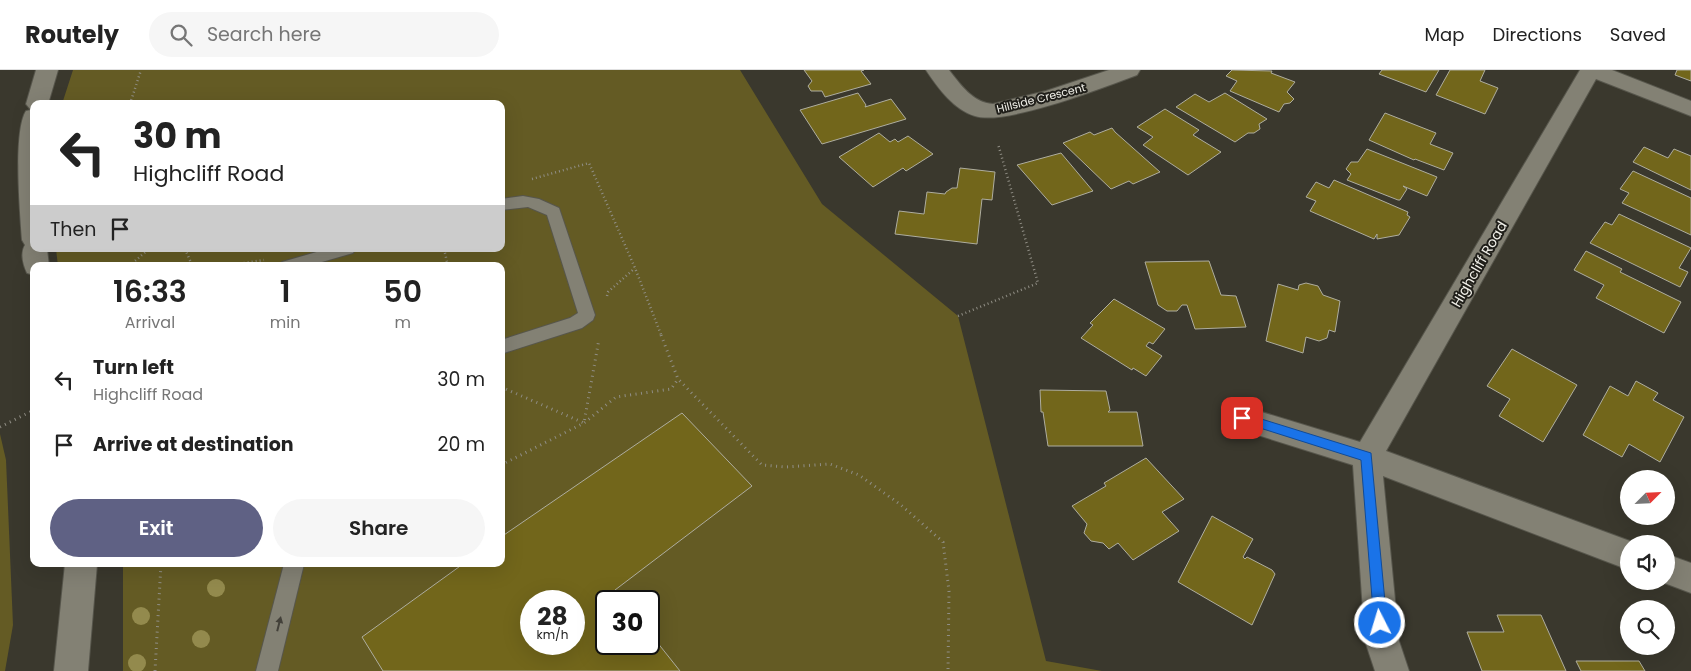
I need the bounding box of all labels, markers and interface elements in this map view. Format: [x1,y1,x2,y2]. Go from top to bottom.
search box [149,12,499,57]
text: Routely [25,18,119,51]
icon: search [167,21,195,49]
text: Search here [207,21,321,48]
text: Map [1425,22,1464,47]
text: Directions [1492,22,1582,47]
text: Saved [1610,22,1666,47]
street label: Hillside Crescent [995,79,1087,117]
text: 30 m [133,111,221,160]
icon: left [50,120,115,185]
text: Highcliff Road [133,158,284,189]
icon: arrive [106,215,134,243]
text: Then [50,216,96,243]
street label: Highcliff Road [1446,217,1512,311]
text: 16:33 [113,270,187,313]
text: 1 [280,270,291,313]
text: 50 [383,270,422,313]
text: Arrival [125,311,175,334]
text: min [270,311,300,334]
text: m [394,311,411,334]
text: Turn left [93,354,174,381]
icon: left [50,366,78,394]
text: 30 m [437,366,485,393]
text: Highcliff Road [93,383,203,406]
pin [1221,397,1263,439]
icon: arrive [1228,404,1256,432]
icon: arrive [50,431,78,459]
text: Arrive at destination [93,431,294,458]
text: 20 m [437,431,485,458]
north arrow [1620,470,1675,525]
map controls [1620,470,1675,655]
button: Exit [50,499,263,557]
button: Share [273,499,485,557]
button: sound [1620,535,1675,590]
speed limit sign: 30 [595,590,660,655]
position arrow [1353,596,1405,648]
text: 28 [537,599,568,634]
button: search [1620,600,1675,655]
one-way arrow [275,616,283,631]
text: km/h [537,626,568,643]

